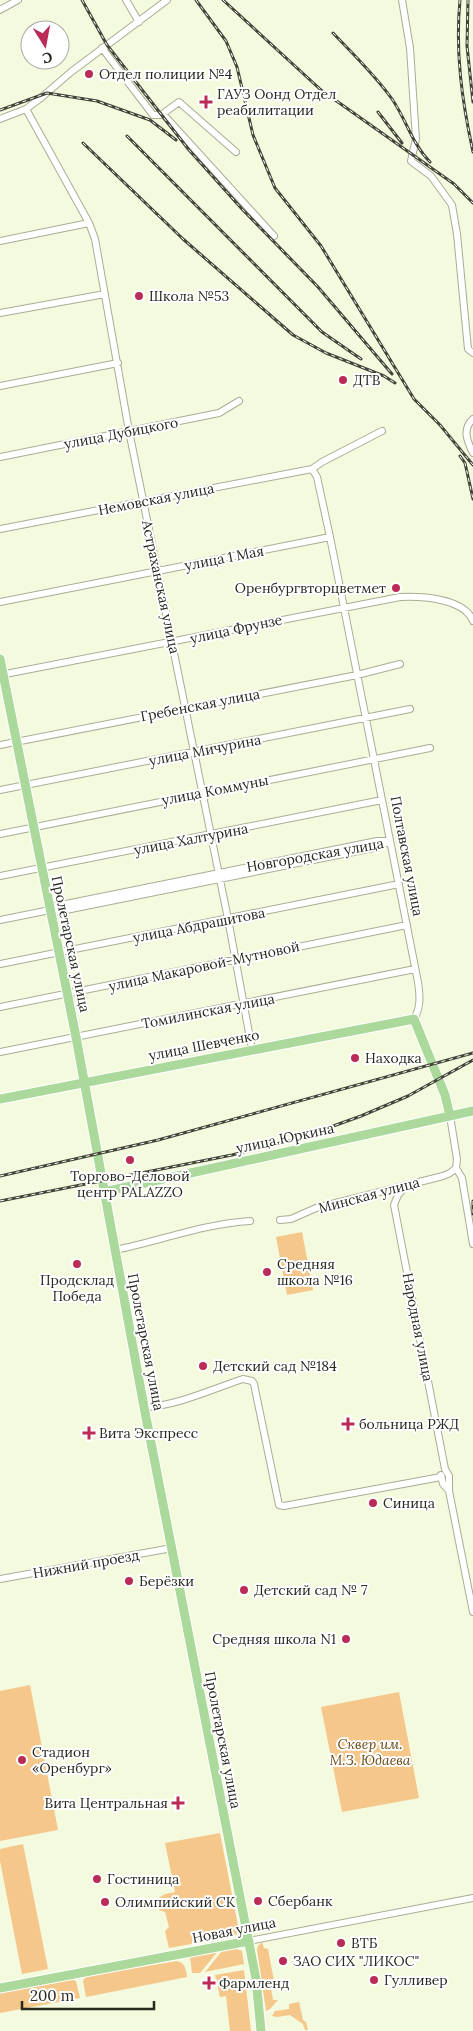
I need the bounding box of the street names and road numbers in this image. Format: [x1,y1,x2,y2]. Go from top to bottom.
street label: улица Дубицкого [62,413,180,453]
street label: Немовская улица [96,479,216,519]
street label: Астраханская улица [138,518,184,655]
street label: улица 1 Мая [183,541,265,575]
street label: улица Фрунзе [188,610,284,648]
street label: Гребенская улица [139,685,261,725]
street label: улица Мичурина [147,730,263,770]
street label: улица Коммуны [160,771,270,809]
street label: Полтавская улица [387,794,427,918]
street label: улица Халтурина [132,819,250,859]
street label: Новгородская улица [245,834,385,876]
street label: Пролетарская улица [48,874,94,1014]
street label: улица Абдрашитова [131,903,267,947]
street label: улица Макаровой-Мутновой [107,937,301,995]
street label: Томилинская улица [140,989,276,1033]
street label: улица Шевченко [147,1025,261,1065]
street label: улица Юркина [234,1119,336,1157]
street label: Минская улица [316,1173,422,1217]
street label: Народная улица [399,1271,437,1383]
street label: Пролетарская улица [124,1272,168,1412]
street label: Нижний проезд [31,1546,141,1582]
street label: Пролетарская улица [201,1670,245,1810]
street label: Новая улица [191,1913,277,1947]

